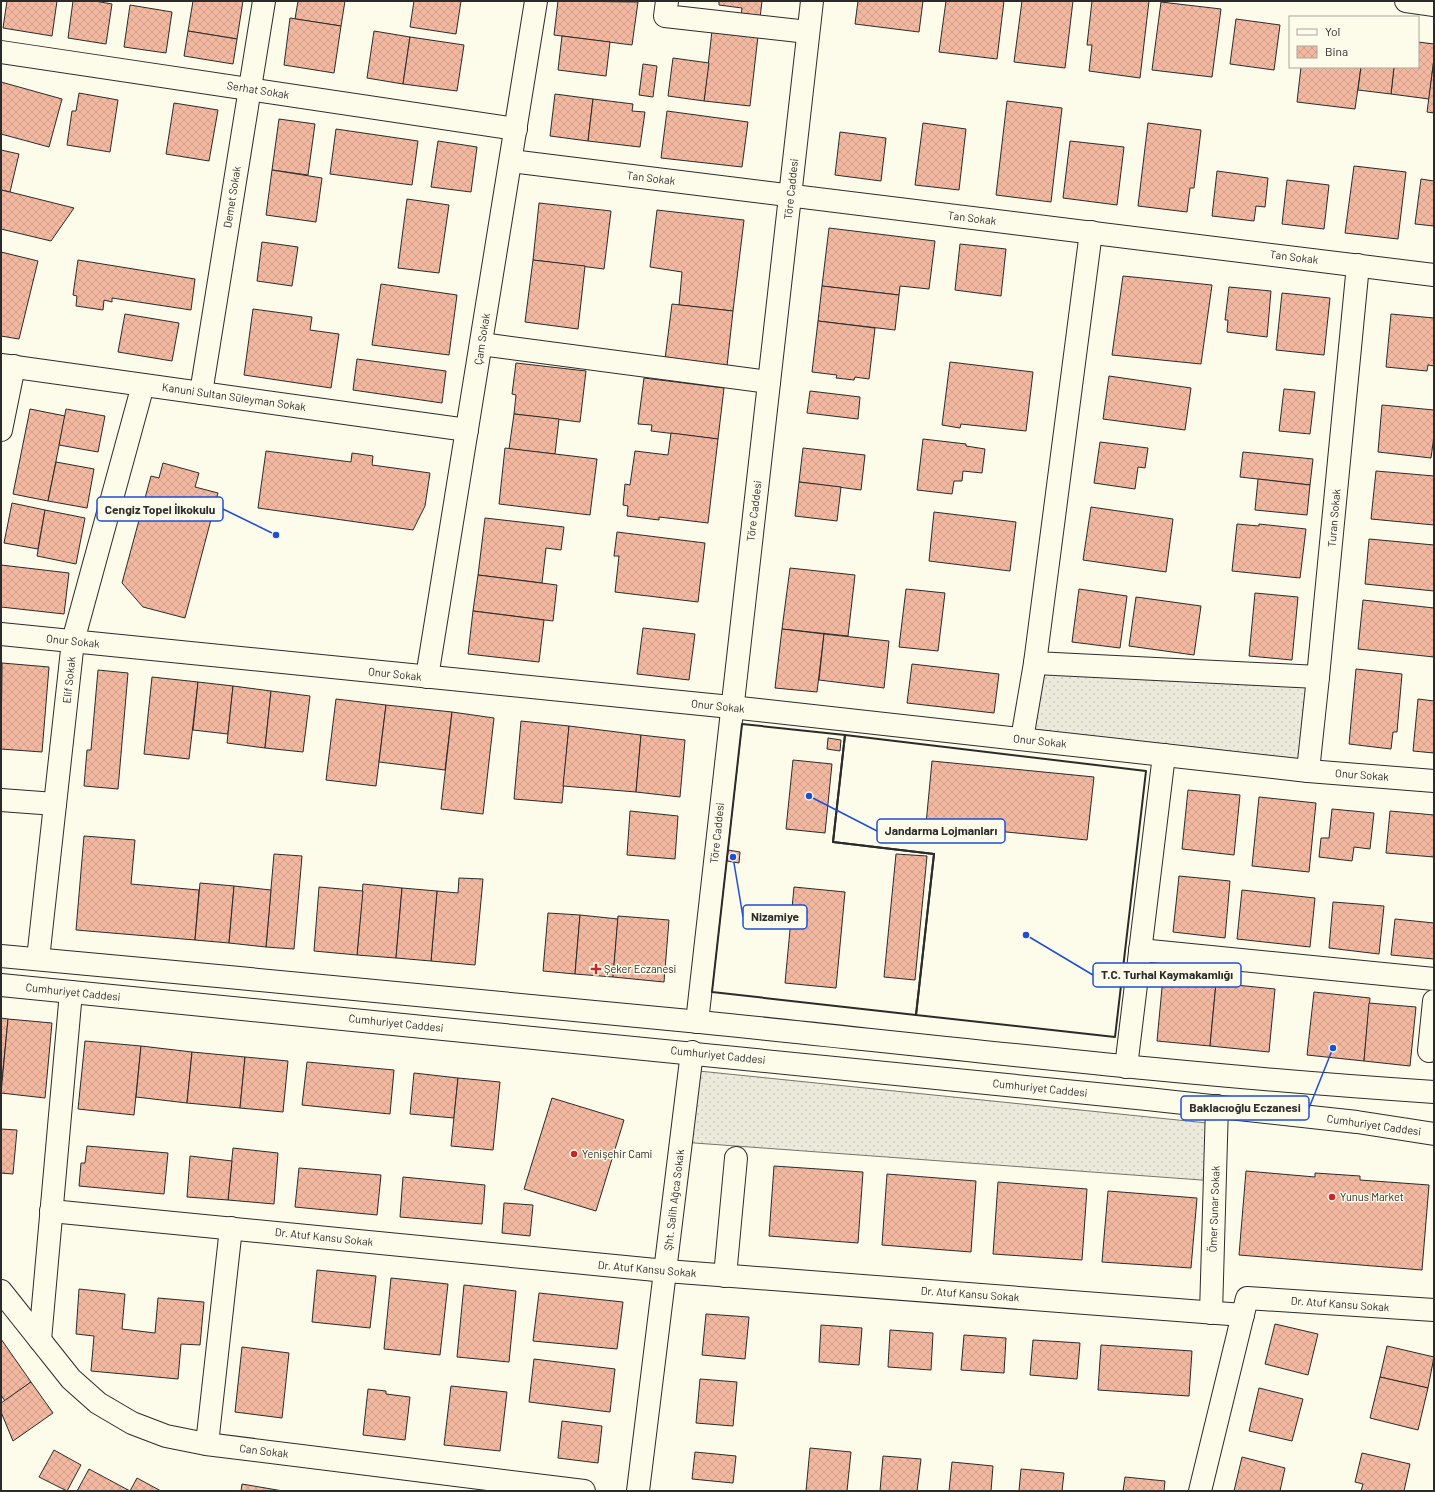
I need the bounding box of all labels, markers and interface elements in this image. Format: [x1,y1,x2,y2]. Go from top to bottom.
legend [1289,16,1419,68]
text: Yol [1325,24,1340,38]
text: Bina [1325,44,1348,58]
street label: Serhat Sokak [226,78,291,101]
street label: Töre Caddesi [781,158,800,220]
street label: Demet Sokak [220,164,243,229]
street label: Tan Sokak [626,168,677,187]
street label: Tan Sokak [947,208,998,227]
street label: Tan Sokak [1269,247,1320,266]
street label: Çam Sokak [471,312,492,366]
street label: Kanuni Sultan Süleyman Sokak [161,380,307,413]
street label: Töre Caddesi [743,479,764,542]
street label: Turan Sokak [1324,488,1343,548]
callout: Cengiz Topel İlkokulu [97,497,223,521]
text: Cengiz Topel İlkokulu [105,502,215,516]
street label: Onur Sokak [46,631,101,650]
street label: Elif Sokak [60,655,77,704]
street label: Onur Sokak [368,664,423,683]
street label: Onur Sokak [691,696,746,715]
street label: Onur Sokak [1013,731,1068,750]
street label: Onur Sokak [1335,766,1390,783]
street label: Töre Caddesi [707,802,726,864]
callout: Jandarma Lojmanları [877,819,1005,843]
text: Jandarma Lojmanları [885,823,997,837]
callout: Nizamiye [743,905,807,929]
text: Nizamiye [751,909,800,923]
place label: Şeker Eczanesi [604,962,676,975]
callout: T.C. Turhal Kaymakamlığı [1093,963,1241,987]
marker: Şeker Eczanesi [591,964,601,974]
text: T.C. Turhal Kaymakamlığı [1101,967,1233,981]
street label: Cumhuriyet Caddesi [25,980,121,1003]
street label: Cumhuriyet Caddesi [348,1011,444,1034]
street label: Cumhuriyet Caddesi [670,1043,766,1066]
street label: Cumhuriyet Caddesi [992,1076,1088,1099]
callout: Baklacıoğlu Eczanesi [1181,1096,1309,1120]
text: Baklacıoğlu Eczanesi [1189,1100,1301,1114]
street label: Cumhuriyet Caddesi [1326,1111,1422,1138]
place label: Yenişehir Cami [582,1147,653,1160]
street label: Şht. Salih Ağca Sokak [661,1148,686,1251]
marker: Yenişehir Cami [569,1149,579,1159]
street label: Ömer Sunar Sokak [1204,1165,1222,1253]
place label: Yunus Market [1340,1190,1404,1203]
marker: Yunus Market [1327,1192,1337,1202]
street label: Dr. Atuf Kansu Sokak [274,1225,374,1248]
street label: Dr. Atuf Kansu Sokak [597,1258,697,1279]
street label: Dr. Atuf Kansu Sokak [920,1284,1020,1303]
street label: Dr. Atuf Kansu Sokak [1290,1294,1390,1313]
street label: Can Sokak [239,1441,290,1460]

